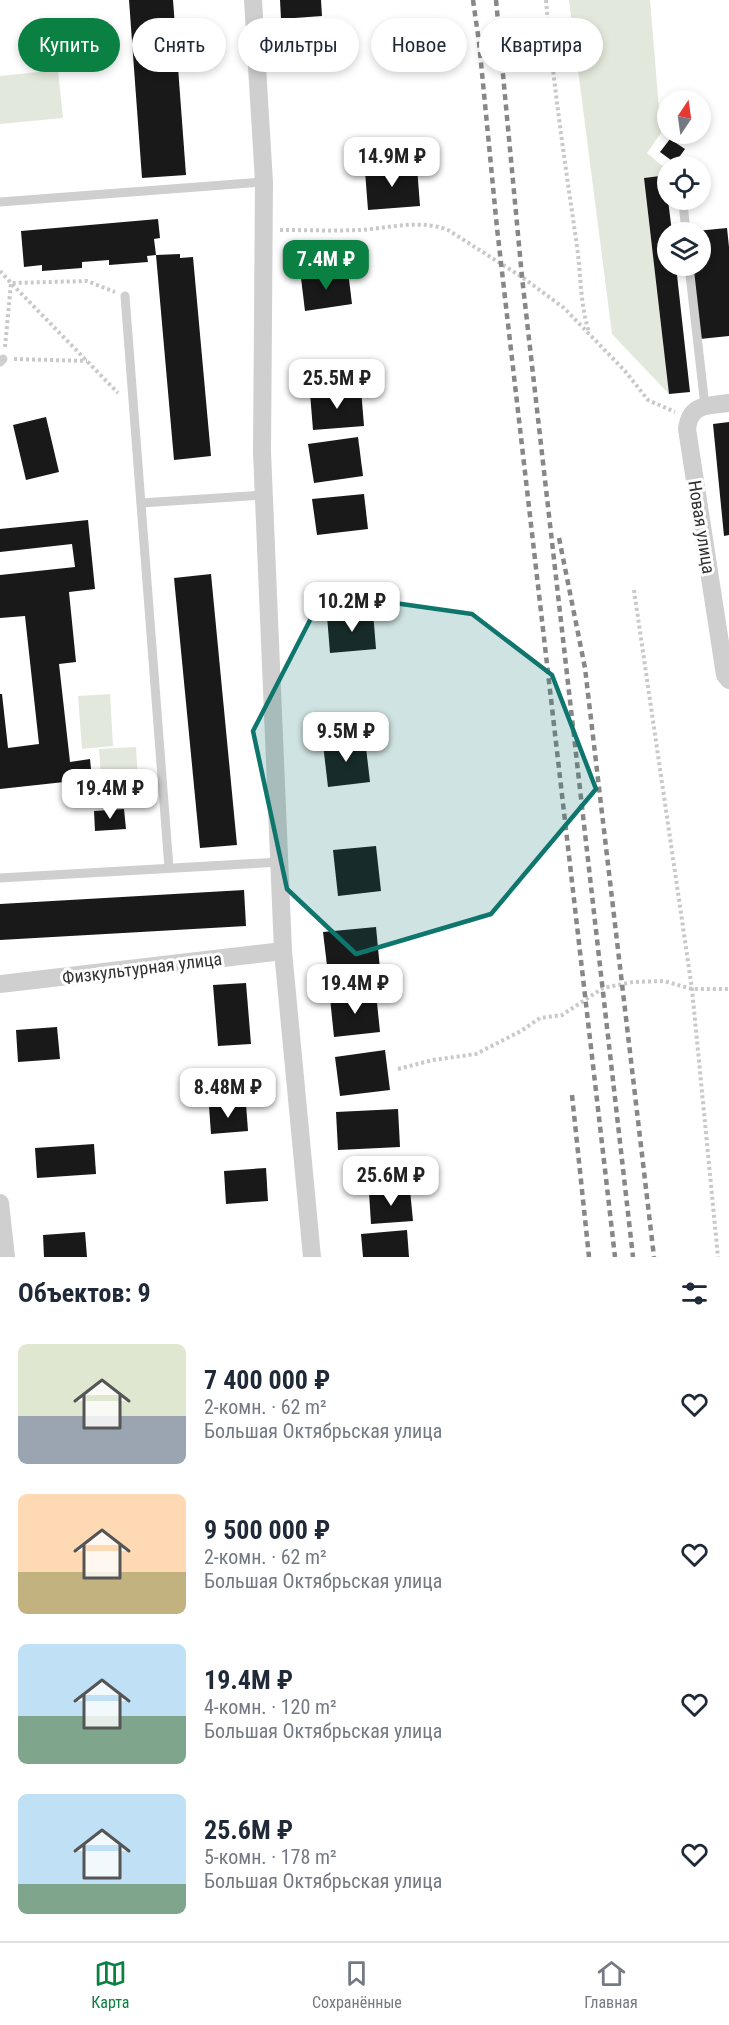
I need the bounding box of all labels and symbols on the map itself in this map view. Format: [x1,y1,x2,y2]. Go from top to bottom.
north arrow [657,90,711,144]
pin: 14.9M ₽ [337,137,447,188]
pin: 7.4M ₽ [277,240,375,291]
pin: 25.5M ₽ [282,359,392,410]
street label: Новая улица [684,479,720,575]
pin: 10.2M ₽ [297,582,407,633]
pin: 9.5M ₽ [297,712,395,763]
pin: 19.4M ₽ [55,769,165,820]
street label: Физкультурная улица [61,948,223,988]
pin: 19.4M ₽ [300,964,410,1015]
pin: 8.48M ₽ [173,1068,283,1119]
pin: 25.6M ₽ [336,1156,446,1207]

